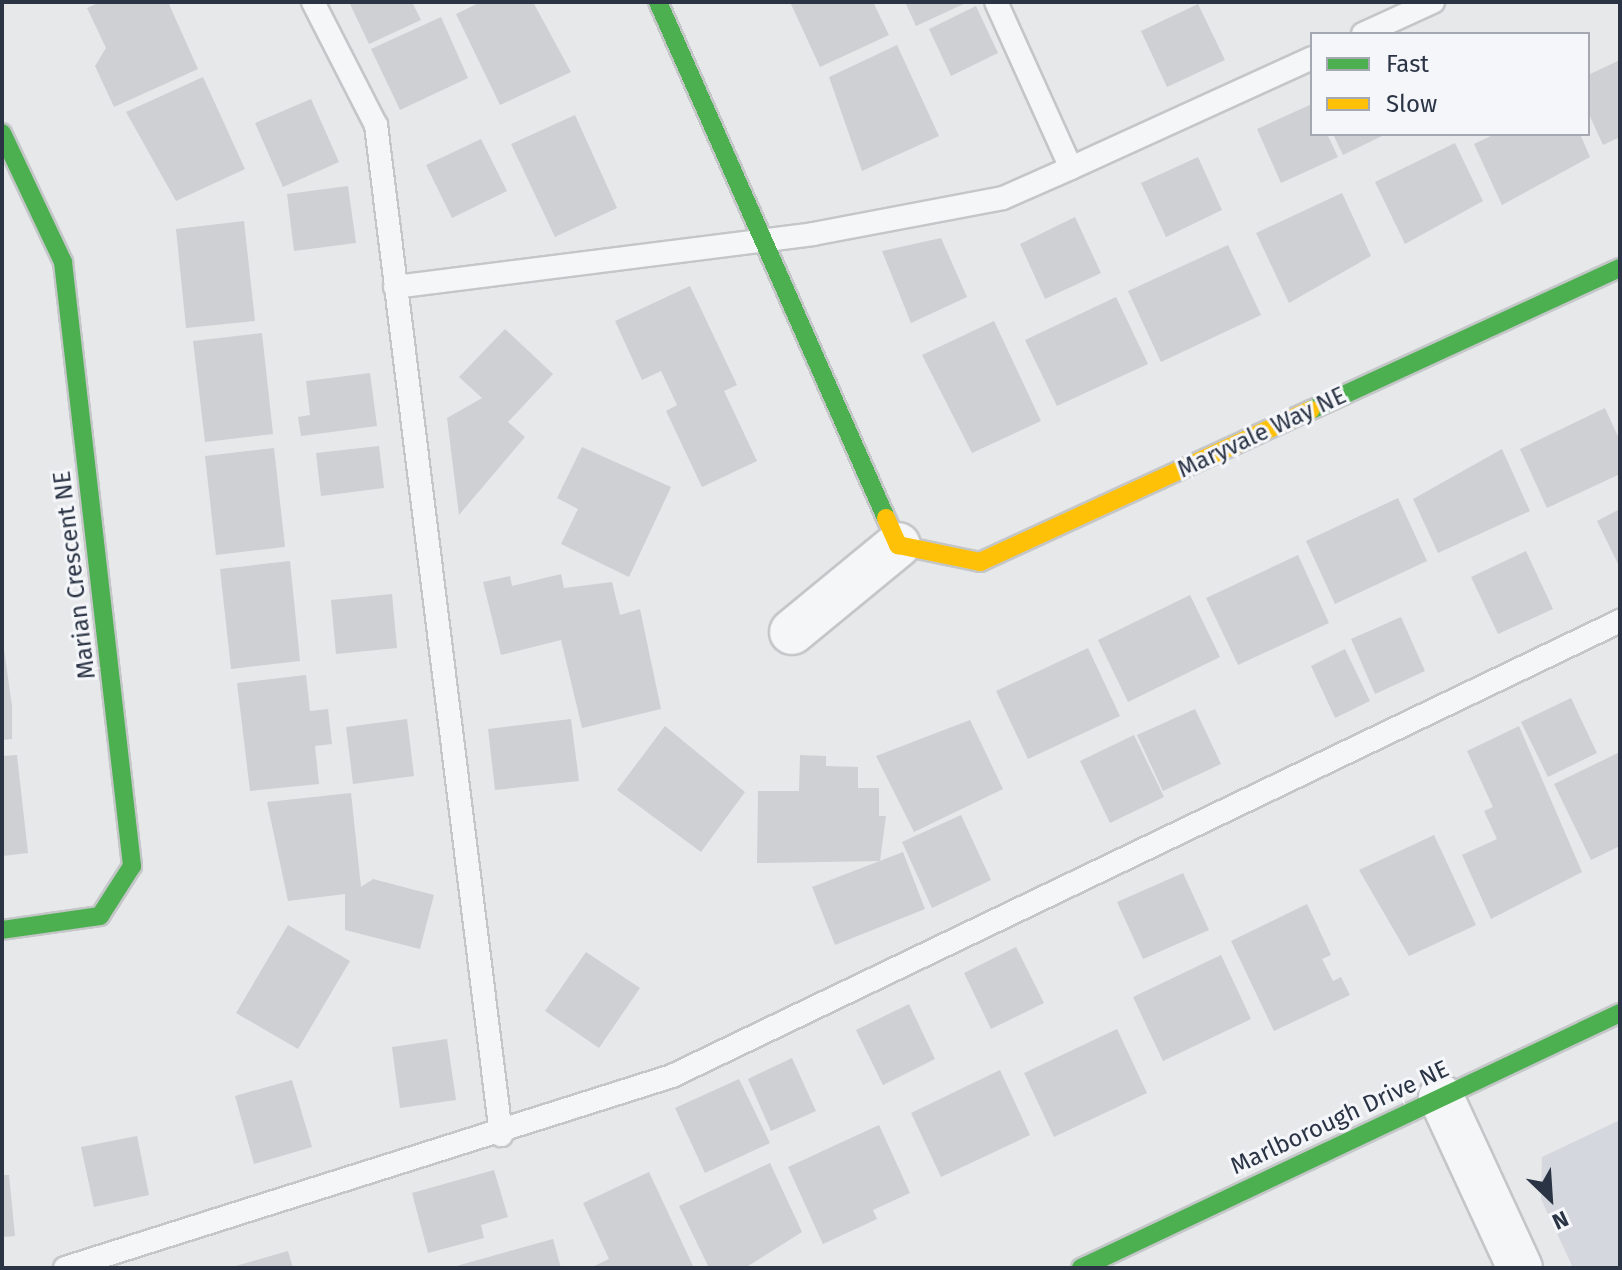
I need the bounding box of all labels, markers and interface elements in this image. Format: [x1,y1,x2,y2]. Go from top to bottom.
legend [1310,32,1590,136]
text: Fast [1386,50,1429,78]
text: Slow [1386,90,1437,118]
street label: Maryvale Way NE [1173,381,1351,485]
street label: Marian Crescent NE [48,469,102,681]
street label: Marlborough Drive NE [1226,1055,1454,1181]
north arrow [1510,1158,1590,1238]
text: N [1548,1205,1573,1236]

